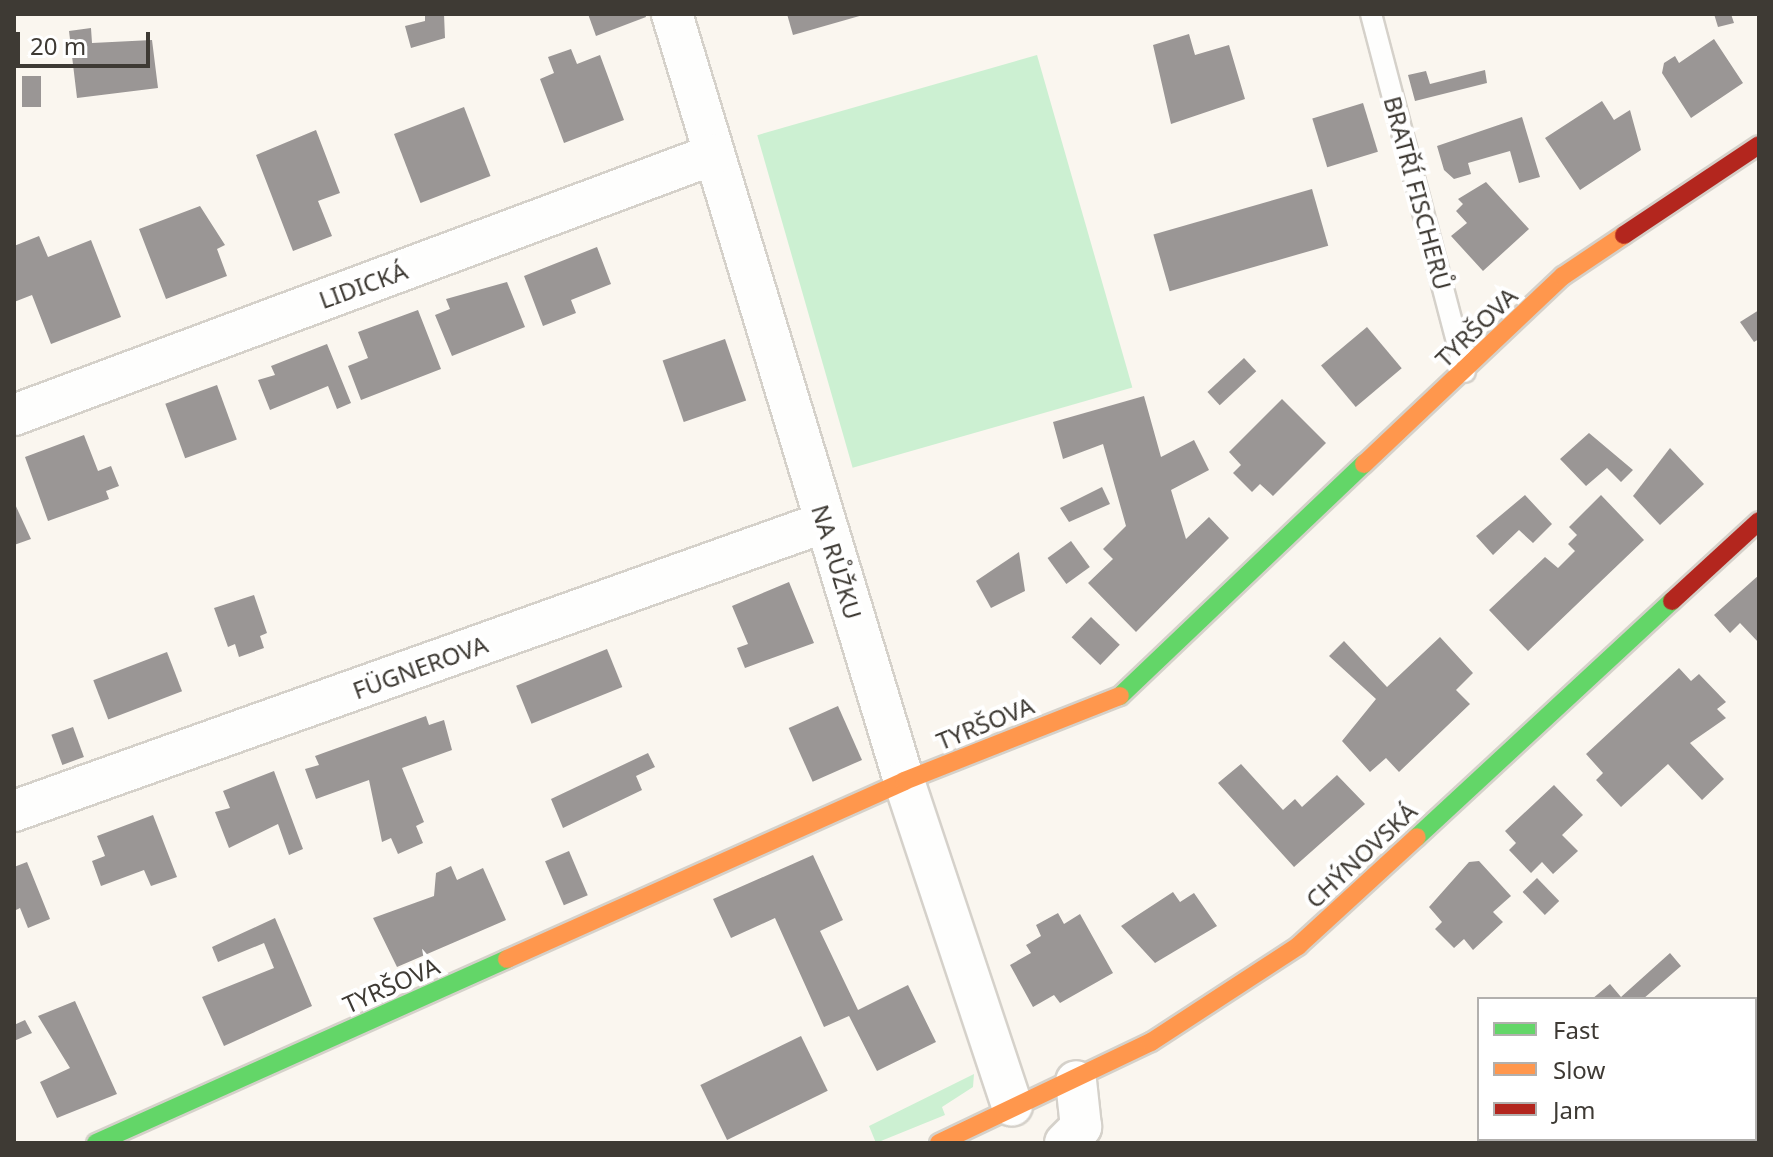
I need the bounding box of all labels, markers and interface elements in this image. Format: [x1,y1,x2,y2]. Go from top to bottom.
scale bar [20,16,154,66]
text: 20 m [30,29,86,62]
street label: BRATŘÍ FISCHERŮ [1378,93,1458,293]
street label: LIDICKÁ [315,256,411,314]
street label: TYRŠOVA [1429,281,1523,373]
street label: NA RŮŽKU [806,501,868,623]
street label: FÜGNEROVA [349,629,491,705]
street label: TYRŠOVA [932,690,1038,756]
street label: CHÝNOVSKÁ [1300,796,1422,914]
street label: TYRŠOVA [338,951,444,1019]
legend [1477,997,1757,1141]
text: Fast [1553,1013,1599,1046]
text: Slow [1553,1053,1605,1086]
text: Jam [1553,1093,1595,1126]

